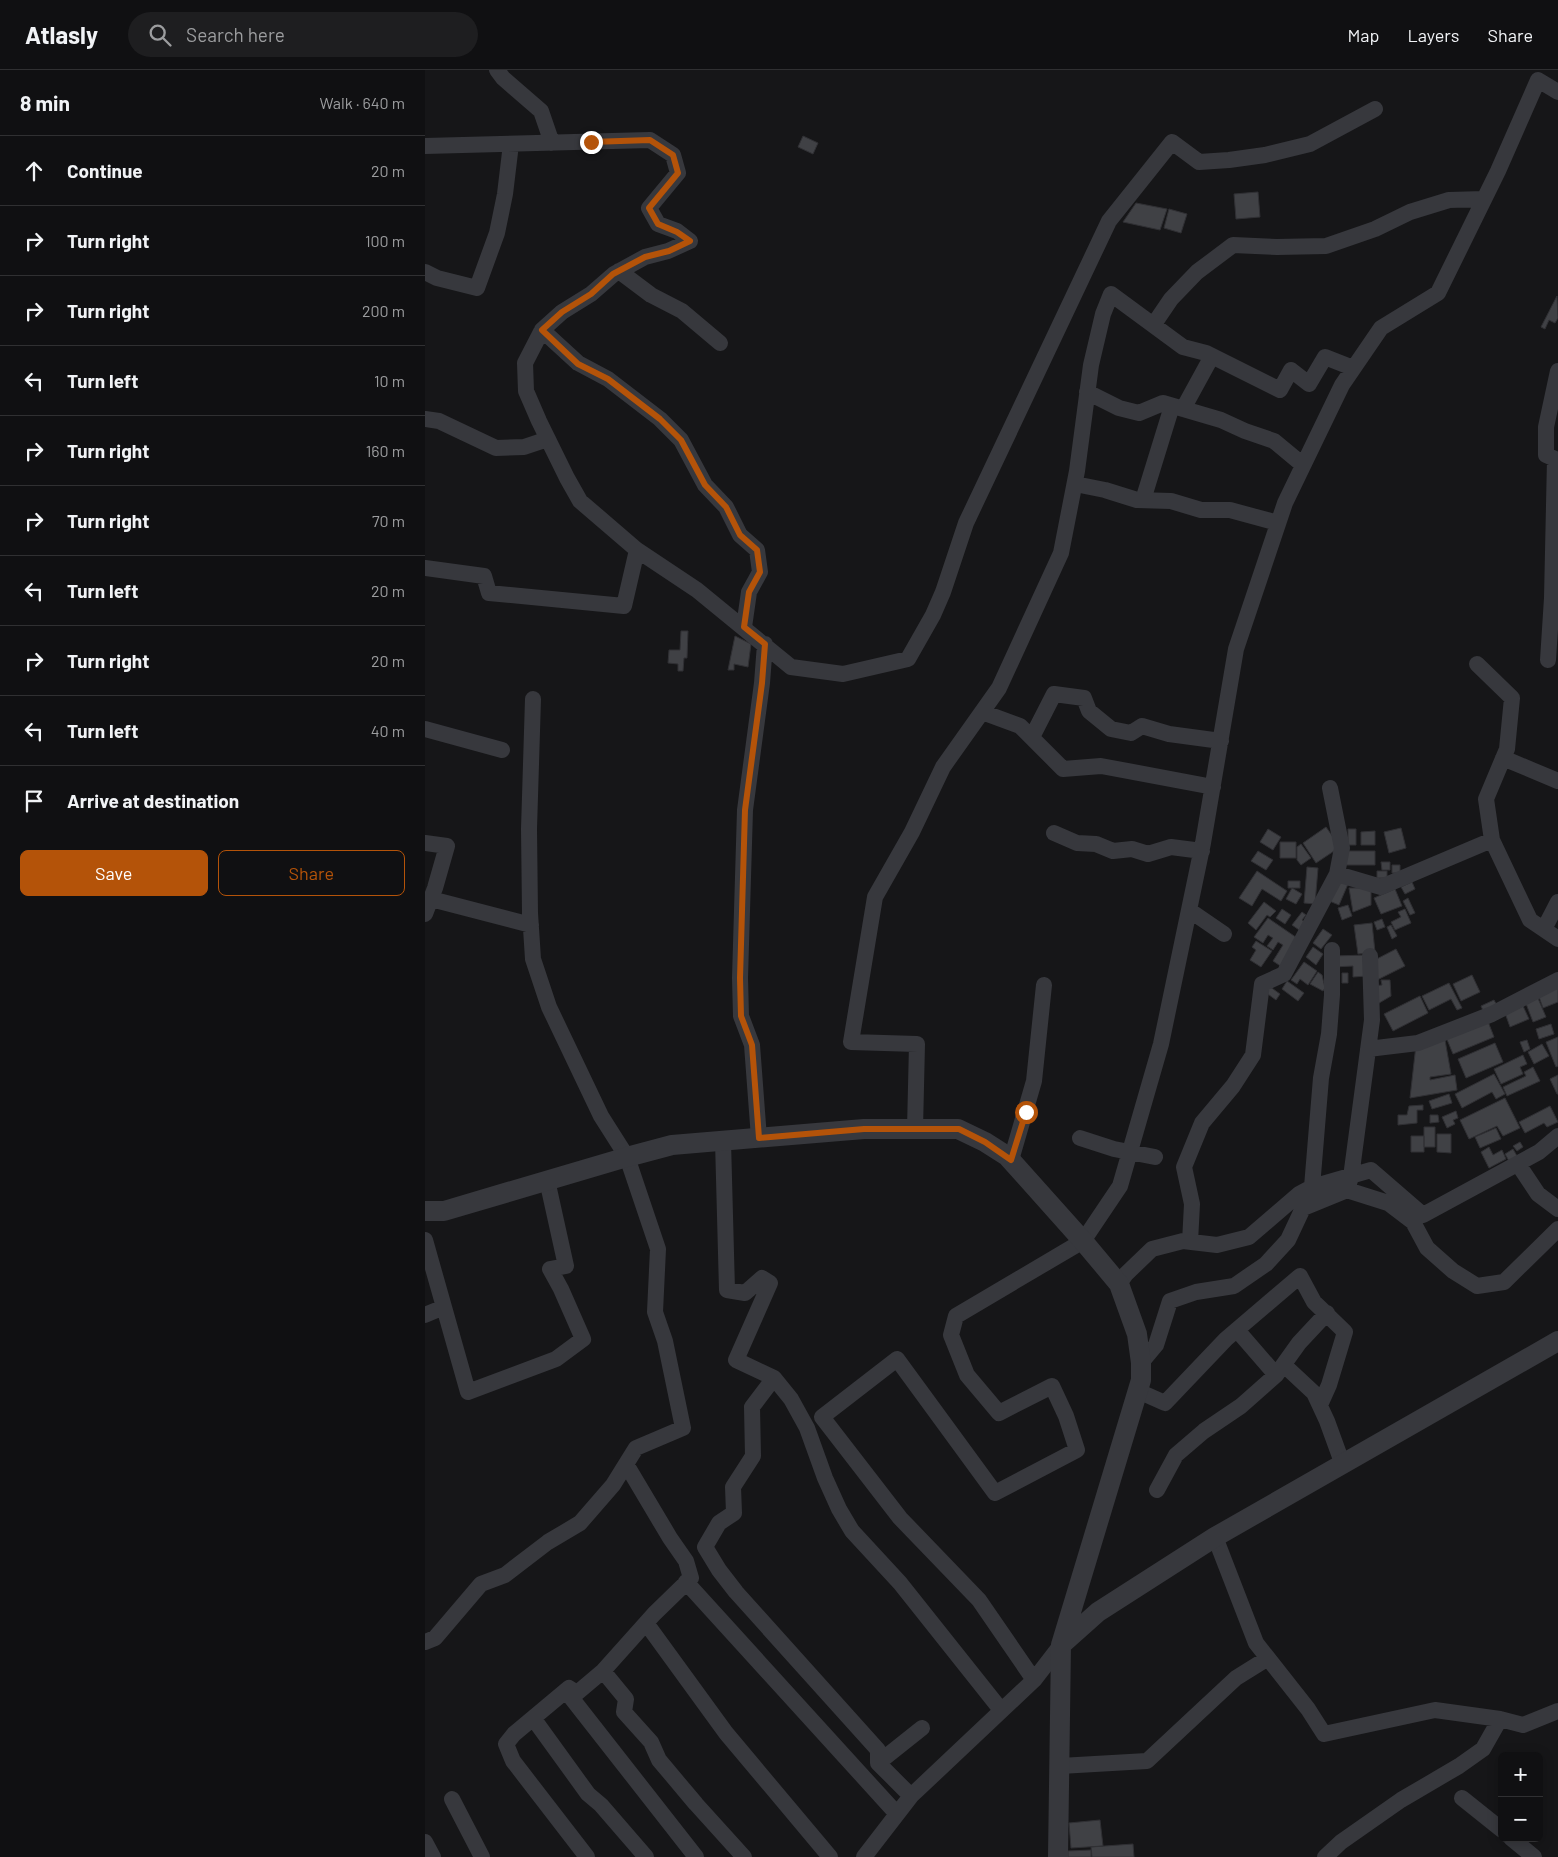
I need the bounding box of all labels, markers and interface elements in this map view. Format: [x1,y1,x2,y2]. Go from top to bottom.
search box [128,12,478,57]
text: Atlasly [25,20,98,49]
icon: search [146,21,174,49]
text: Search here [186,23,285,46]
text: Map [1347,24,1379,46]
text: Layers [1407,24,1460,46]
text: Share [1488,24,1533,46]
text: 8 min [20,90,70,115]
text: Walk · 640 m [320,93,405,112]
route end [580,131,603,154]
icon: ahead [20,157,48,185]
text: Continue [67,159,143,182]
text: 20 m [371,161,405,180]
icon: right [20,227,48,255]
text: Turn right [67,229,149,252]
text: 100 m [365,231,405,250]
icon: right [20,297,48,325]
text: Turn right [67,299,149,322]
text: 200 m [362,301,405,320]
icon: left [20,367,48,395]
text: Turn left [67,369,138,392]
text: 10 m [374,371,405,390]
icon: right [20,437,48,465]
text: Turn right [67,439,149,462]
text: 160 m [366,441,405,460]
icon: right [20,507,48,535]
text: Turn right [67,509,149,532]
text: 70 m [372,511,405,530]
icon: left [20,577,48,605]
text: Turn left [67,579,138,602]
text: 20 m [371,581,405,600]
icon: right [20,647,48,675]
text: Turn right [67,649,149,672]
text: 20 m [371,651,405,670]
icon: left [20,717,48,745]
text: Turn left [67,719,138,742]
text: 40 m [371,721,405,740]
icon: arrive [20,787,48,815]
text: Arrive at destination [67,789,239,812]
button: Save [20,850,208,896]
button: Share [218,850,405,896]
route start [1015,1101,1038,1124]
map controls [1498,1752,1543,1842]
button: + [1498,1752,1543,1797]
button: − [1498,1797,1543,1842]

